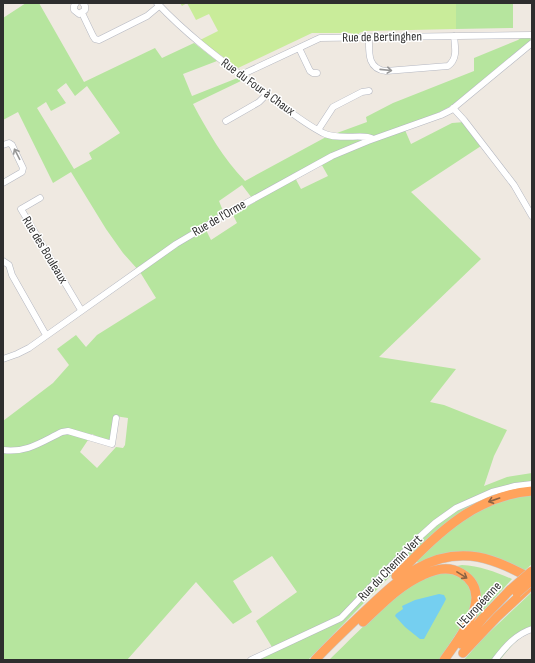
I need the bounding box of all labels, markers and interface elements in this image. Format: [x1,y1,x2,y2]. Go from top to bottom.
street label: Rue de Bertinghen [342,28,422,46]
street label: Rue du Four à Chaux [218,55,298,119]
one-way arrow [379,66,392,74]
one-way arrow [13,149,20,161]
street label: Rue de l'Orme [189,196,249,240]
street label: Rue des Bouleaux [19,213,71,287]
one-way arrow [488,496,500,504]
street label: Rue du Chemin Vert [354,532,426,604]
one-way arrow [456,571,468,579]
street label: L'Européenne [453,578,505,632]

